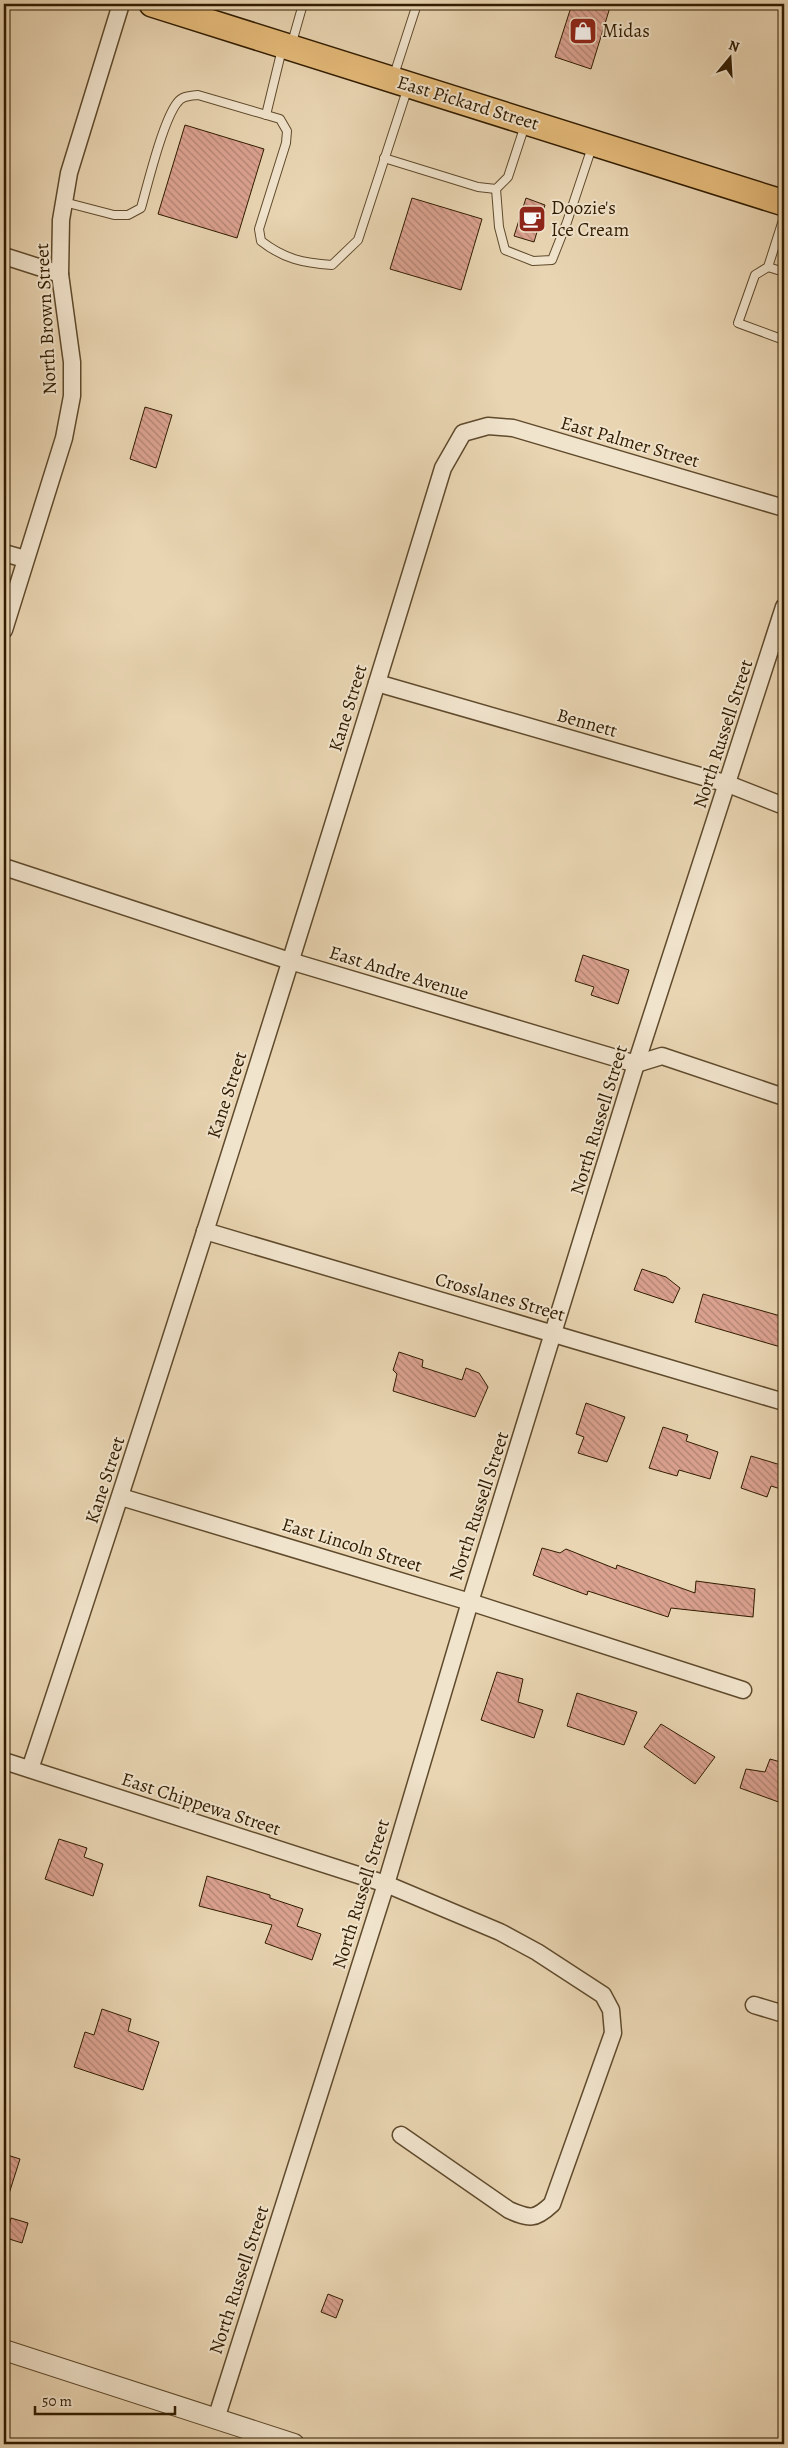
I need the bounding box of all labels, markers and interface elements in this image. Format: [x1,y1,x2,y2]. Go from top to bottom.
shop icon: Midas [568,16,598,46]
place label: Midas [602,18,650,44]
north arrow [706,32,756,82]
text: N [726,36,742,57]
street label: East Pickard Street [394,69,542,137]
place label: Doozie's Ice Cream [551,195,629,243]
cafe icon: Doozie's Ice Cream [517,204,547,234]
street label: North Brown Street [29,242,63,396]
street label: East Palmer Street [558,410,702,474]
street label: North Russell Street [687,656,759,812]
street label: Kane Street [322,661,374,755]
street label: Bennett [554,702,620,744]
street label: East Andre Avenue [326,939,472,1007]
street label: North Russell Street [564,1042,634,1198]
street label: Kane Street [201,1048,253,1142]
street label: Crosslanes Street [432,1266,568,1328]
street label: North Russell Street [443,1428,515,1584]
street label: Kane Street [79,1433,131,1527]
street label: East Lincoln Street [279,1511,425,1579]
street label: East Chippewa Street [118,1766,284,1842]
street label: North Russell Street [326,1816,396,1972]
street label: North Russell Street [203,2202,275,2358]
scale bar [35,2383,175,2415]
text: 50 m [42,2391,72,2411]

